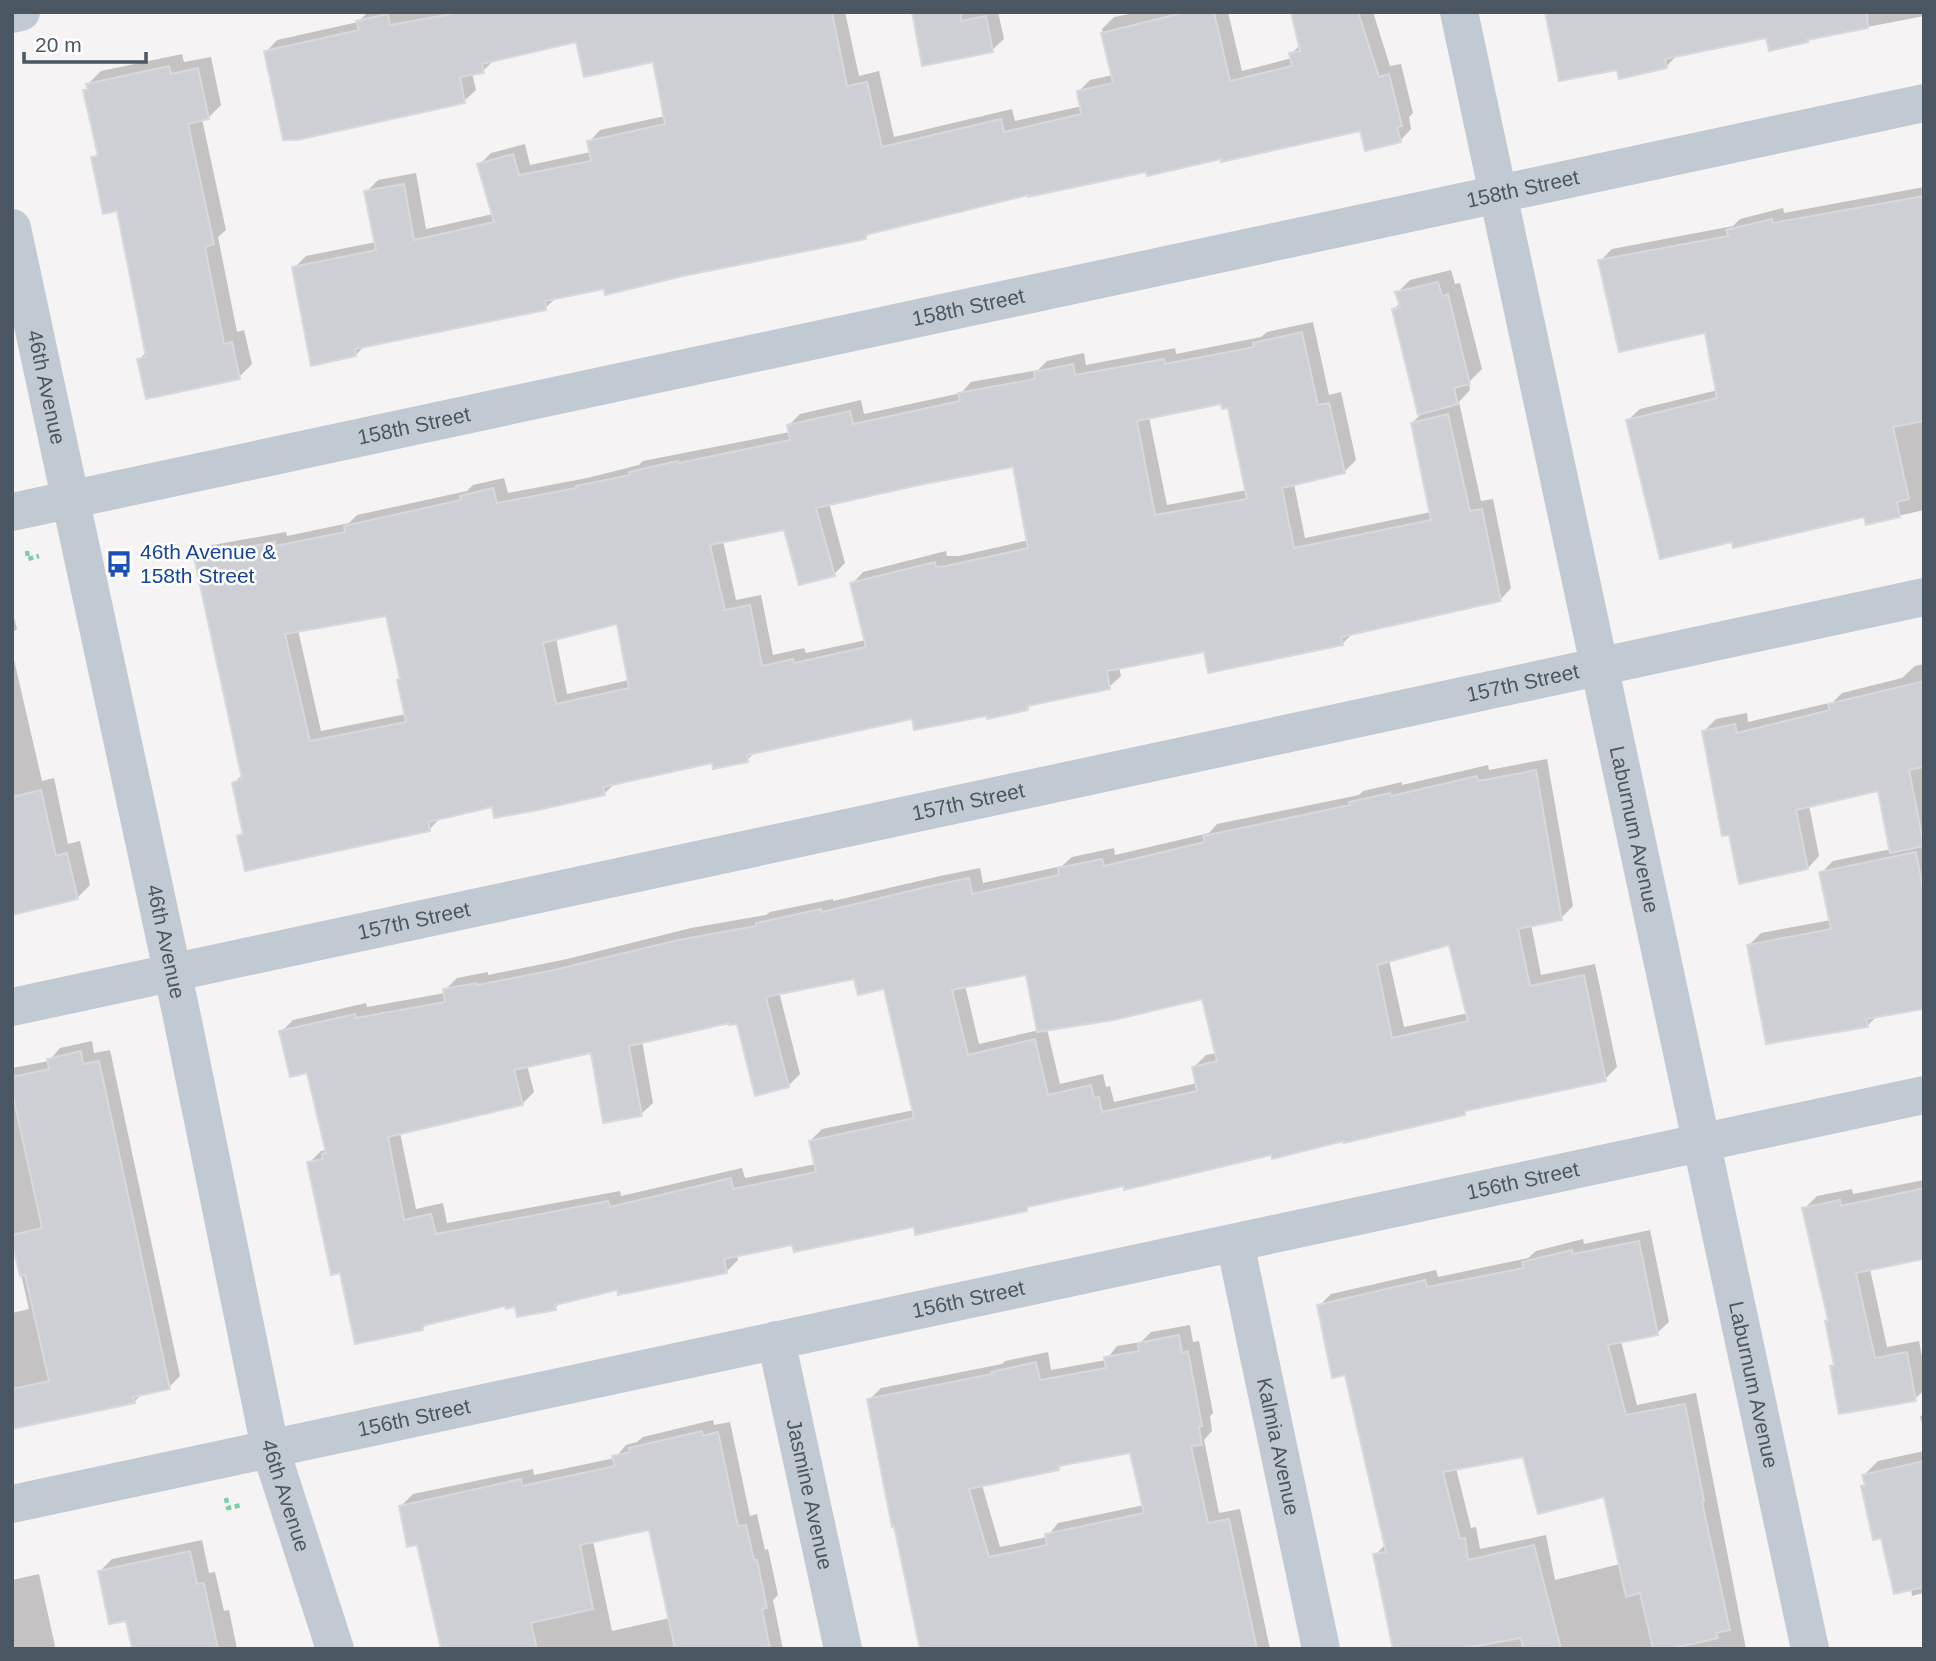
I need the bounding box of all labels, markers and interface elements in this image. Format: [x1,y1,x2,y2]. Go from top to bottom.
scale bar [24,21,147,65]
text: 20 m [35,33,82,56]
street label: 158th Street [1464,165,1581,212]
street label: 158th Street [910,284,1027,330]
street label: 46th Avenue [23,328,70,447]
street label: 158th Street [355,402,472,449]
place label: 46th Avenue & 158th Street [140,540,276,587]
bus stop icon: 46th Avenue & 158th Street [104,549,134,579]
street label: 157th Street [1464,659,1581,706]
street label: Laburnum Avenue [1606,744,1664,915]
street label: 157th Street [910,778,1027,825]
street label: 46th Avenue [143,882,190,1001]
street label: 157th Street [355,897,472,944]
street label: 156th Street [1464,1157,1581,1204]
street label: 156th Street [910,1276,1027,1322]
street label: Laburnum Avenue [1725,1299,1783,1470]
street label: Kalmia Avenue [1253,1376,1304,1517]
street label: 156th Street [355,1394,472,1441]
street label: Jasmine Avenue [782,1417,838,1572]
street label: 46th Avenue [258,1438,315,1554]

